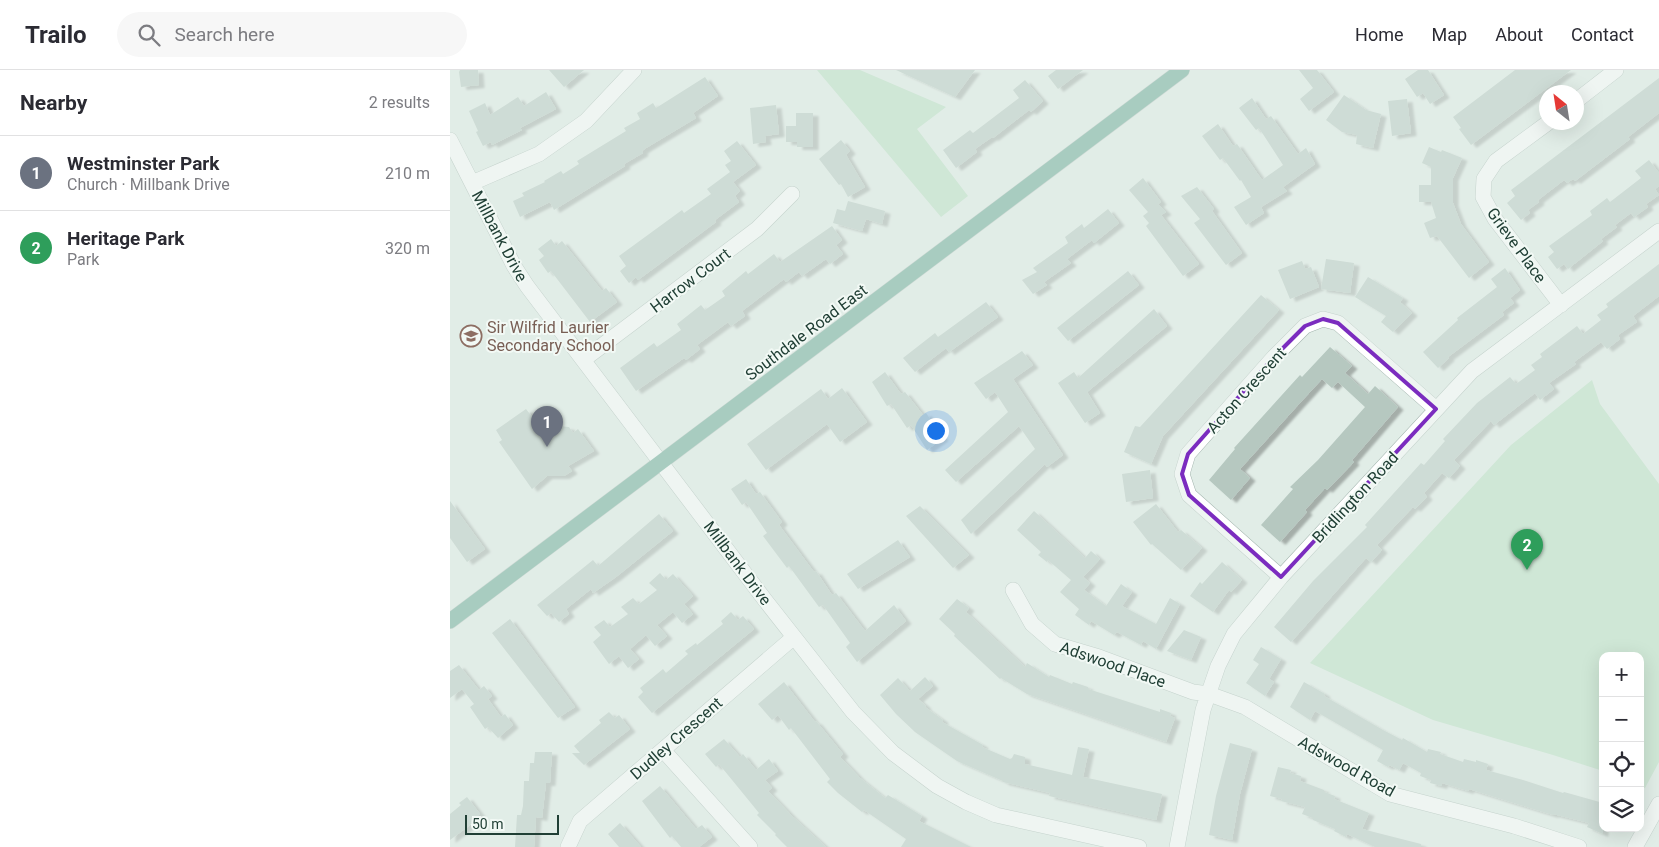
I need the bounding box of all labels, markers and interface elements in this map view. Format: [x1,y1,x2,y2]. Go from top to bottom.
search box [117,12,467,57]
text: Trailo [25,21,87,49]
icon: search [135,21,163,49]
text: Search here [175,23,275,46]
text: Home [1355,24,1404,45]
text: Map [1432,24,1467,45]
text: About [1495,24,1543,45]
text: Contact [1571,24,1634,45]
north arrow [1539,85,1584,130]
text: Nearby [20,91,87,115]
text: 2 results [369,93,430,112]
text: Westminster Park [67,152,219,175]
text: 1 [31,164,41,183]
text: 210 m [385,164,430,183]
text: Church · Millbank Drive [67,175,230,194]
street label: Millbank Drive [468,188,531,285]
street label: Grieve Place [1483,204,1550,287]
text: Heritage Park [67,227,185,250]
text: 2 [31,239,41,258]
text: 320 m [385,239,430,258]
street label: Harrow Court [647,244,734,317]
text: Park [67,250,99,269]
street label: Southdale Road East [742,280,871,384]
place label: Sir Wilfrid Laurier Secondary School [487,318,615,355]
school or university icon: Sir Wilfrid Laurier Secondary School [459,324,483,348]
street label: Acton Crescent [1203,343,1290,437]
pin: 1 [531,406,563,447]
your location [923,418,949,444]
street label: Bridlington Road [1308,448,1402,547]
street label: Millbank Drive [700,518,775,609]
pin: 2 [1511,529,1543,570]
street label: Adswood Place [1057,637,1168,691]
map controls [1599,652,1644,832]
button: + [1599,652,1644,697]
street label: Dudley Crescent [627,693,726,783]
button: − [1599,697,1644,742]
street label: Adswood Road [1295,732,1398,801]
button: locate [1599,742,1644,787]
button: layers [1599,787,1644,832]
scale bar [465,812,559,835]
text: 50 m [472,816,504,832]

